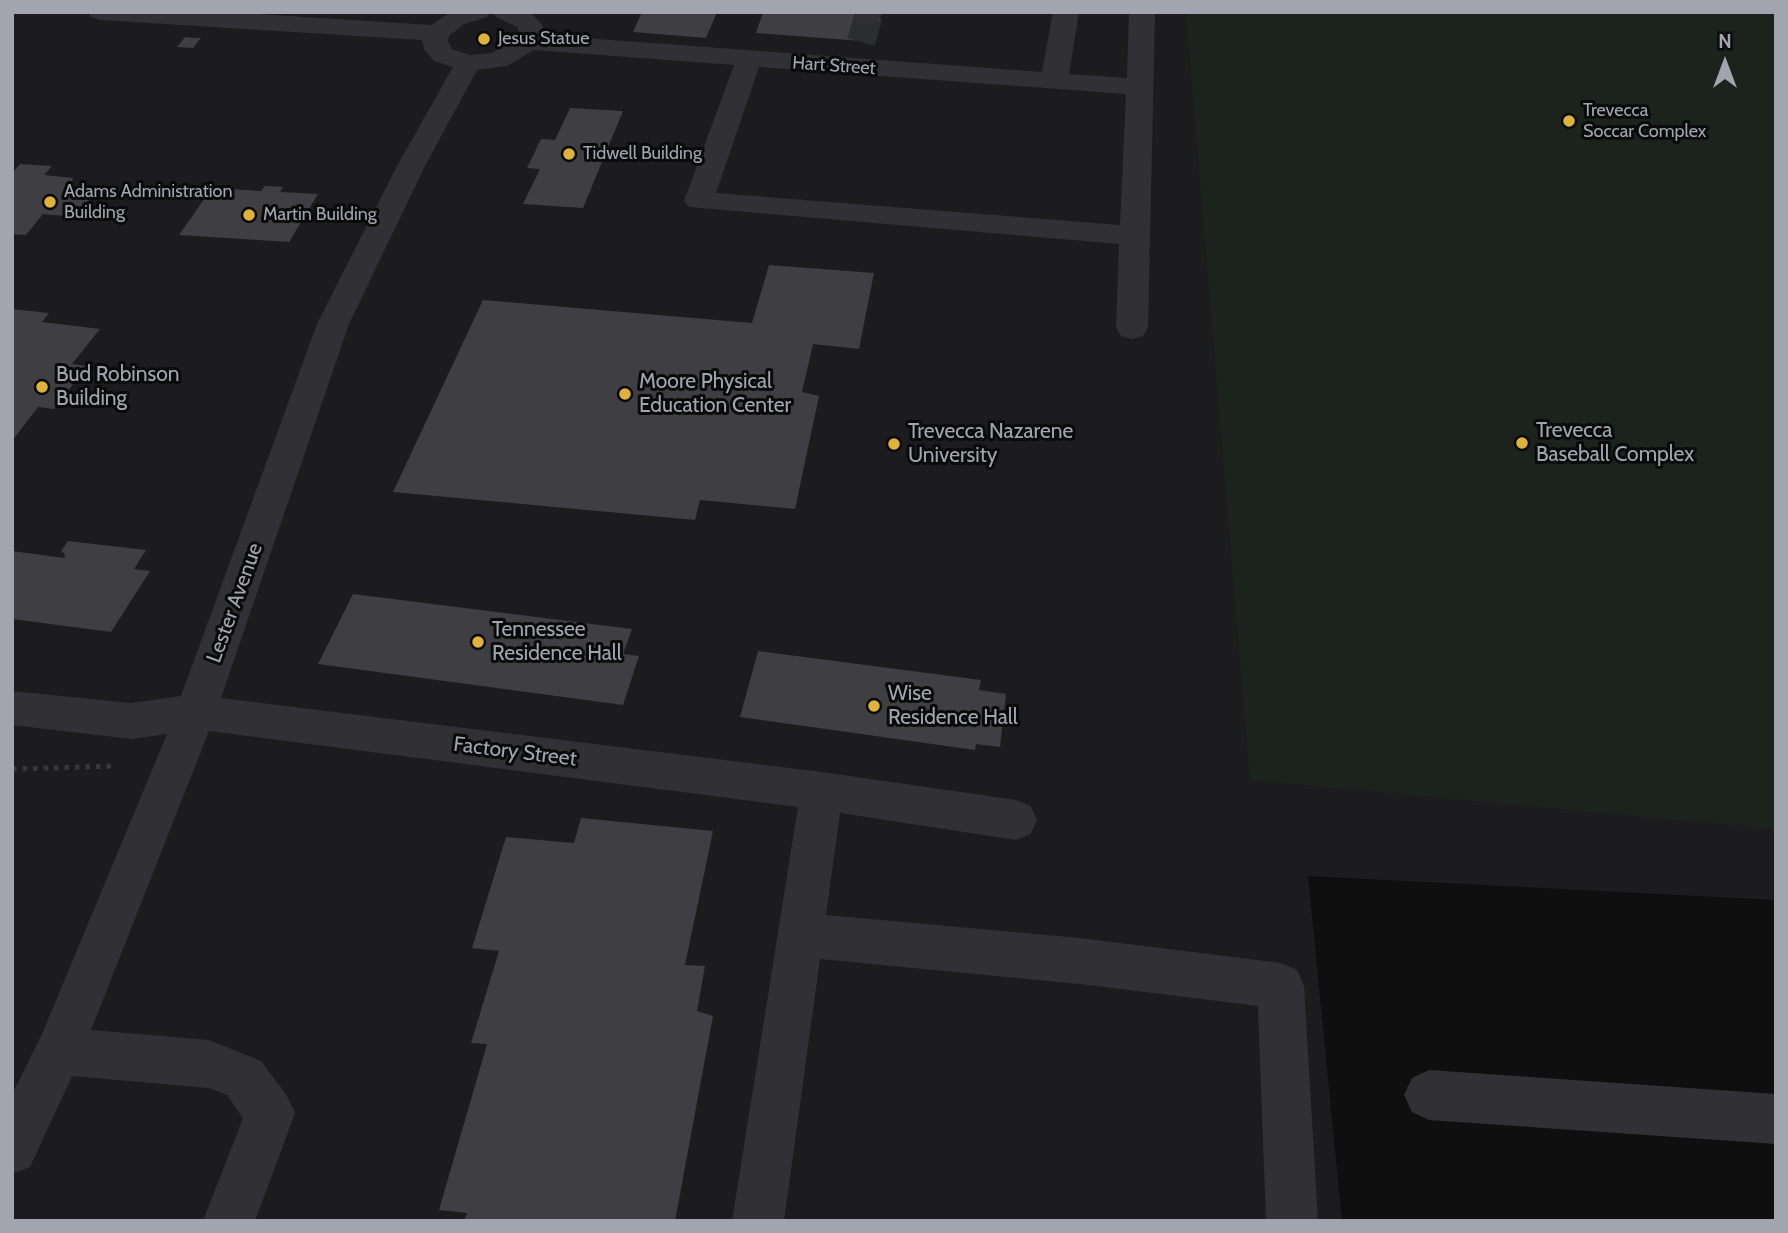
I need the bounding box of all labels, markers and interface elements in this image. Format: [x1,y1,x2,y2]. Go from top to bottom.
place label: Jesus Statue [498,28,589,50]
north arrow [1690,28,1760,98]
text: N [1718,30,1732,53]
marker: Jesus Statue [476,31,492,47]
street label: Hart Street [792,52,876,80]
place label: Trevecca Soccar Complex [1583,100,1706,142]
marker: Trevecca Soccar Complex [1561,113,1577,129]
place label: Tidwell Building [583,143,702,165]
marker: Tidwell Building [561,146,577,162]
place label: Adams Administration Building [64,181,233,224]
marker: Adams Administration Building [42,194,58,210]
place label: Martin Building [263,204,377,226]
marker: Martin Building [241,207,257,223]
place label: Bud Robinson Building [56,362,179,412]
place label: Moore Physical Education Center [639,369,791,419]
marker: Bud Robinson Building [34,379,50,395]
marker: Moore Physical Education Center [617,386,633,402]
place label: Trevecca Baseball Complex [1536,418,1694,468]
place label: Trevecca Nazarene University [908,419,1073,469]
marker: Trevecca Baseball Complex [1514,435,1530,451]
marker: Trevecca Nazarene University [886,436,902,452]
street label: Lester Avenue [202,540,268,666]
place label: Tennessee Residence Hall [492,617,622,667]
marker: Tennessee Residence Hall [470,634,486,650]
place label: Wise Residence Hall [888,681,1018,731]
marker: Wise Residence Hall [866,698,882,714]
street label: Factory Street [452,732,578,772]

